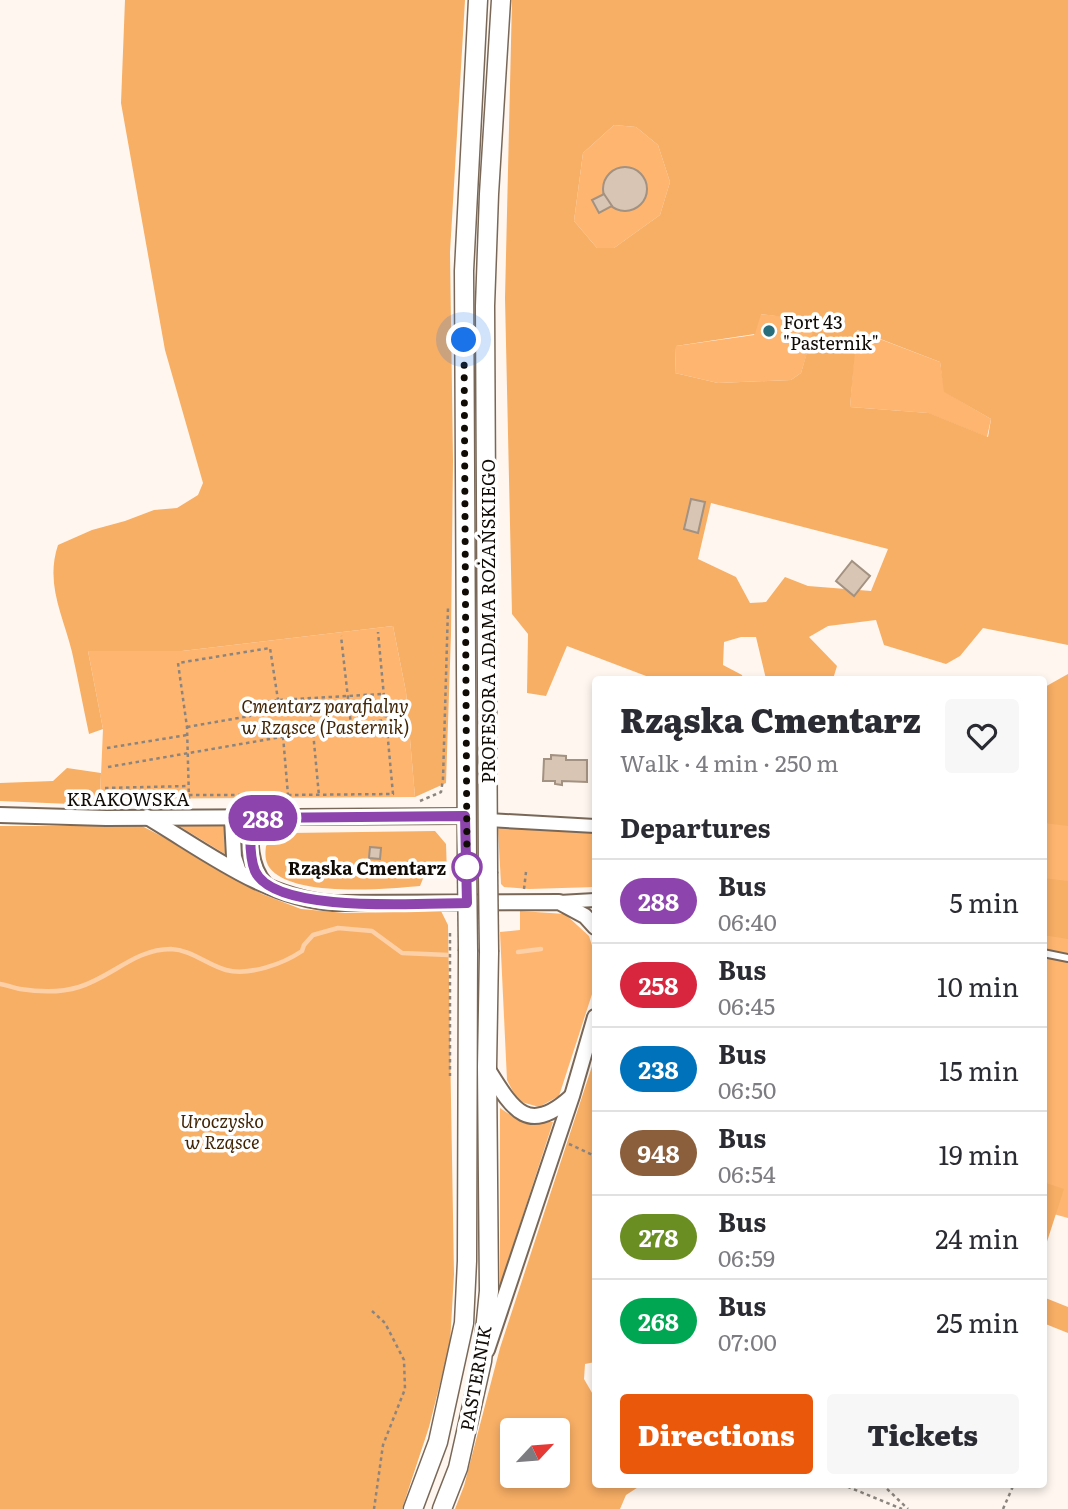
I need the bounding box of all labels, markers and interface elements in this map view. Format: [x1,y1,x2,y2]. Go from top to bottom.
place label: Fort 43 "Pasternik" [783,308,879,356]
your location [446,322,481,357]
marker: Fort 43 "Pasternik" [761,323,777,339]
street label: PROFESORA ADAMA ROŻAŃSKIEGO [474,459,501,783]
park label: Cmentarz parafialny w Rząsce (Pasternik) [241,692,409,740]
text: Rząska Cmentarz [620,694,921,743]
button: heart [945,699,1019,773]
text: Walk · 4 min · 250 m [620,745,839,779]
street label: KRAKOWSKA [67,785,189,812]
line badge: 288 [223,795,303,841]
text: 288 [242,800,284,835]
text: Departures [620,807,771,846]
marker: Rząska Cmentarz [452,852,482,882]
place label: Rząska Cmentarz [288,854,446,881]
text: Bus [718,865,766,904]
text: 5 min [950,882,1019,921]
text: 288 [638,883,679,918]
text: 06:40 [718,904,777,938]
text: Bus [718,949,766,988]
text: 10 min [937,966,1019,1005]
text: 258 [639,967,679,1002]
text: 06:45 [718,988,775,1022]
text: Bus [718,1033,766,1072]
text: 15 min [939,1050,1019,1089]
text: 238 [638,1051,679,1086]
text: 06:50 [718,1072,776,1106]
park label: Uroczysko w Rząsce [180,1107,264,1155]
text: Bus [718,1117,766,1156]
text: 19 min [939,1134,1019,1173]
text: 948 [637,1135,680,1170]
text: 06:54 [718,1156,776,1190]
text: Bus [718,1201,766,1240]
text: 24 min [935,1218,1019,1257]
text: 278 [639,1219,678,1254]
text: 06:59 [718,1240,775,1274]
text: Bus [718,1285,766,1324]
text: 25 min [936,1302,1019,1341]
text: 268 [638,1303,679,1338]
street label: PASTERNIK [452,1322,498,1433]
text: 07:00 [718,1324,777,1358]
button: Directions [620,1394,813,1474]
button: Tickets [827,1394,1019,1474]
north arrow [500,1418,570,1488]
map controls [500,1418,570,1488]

